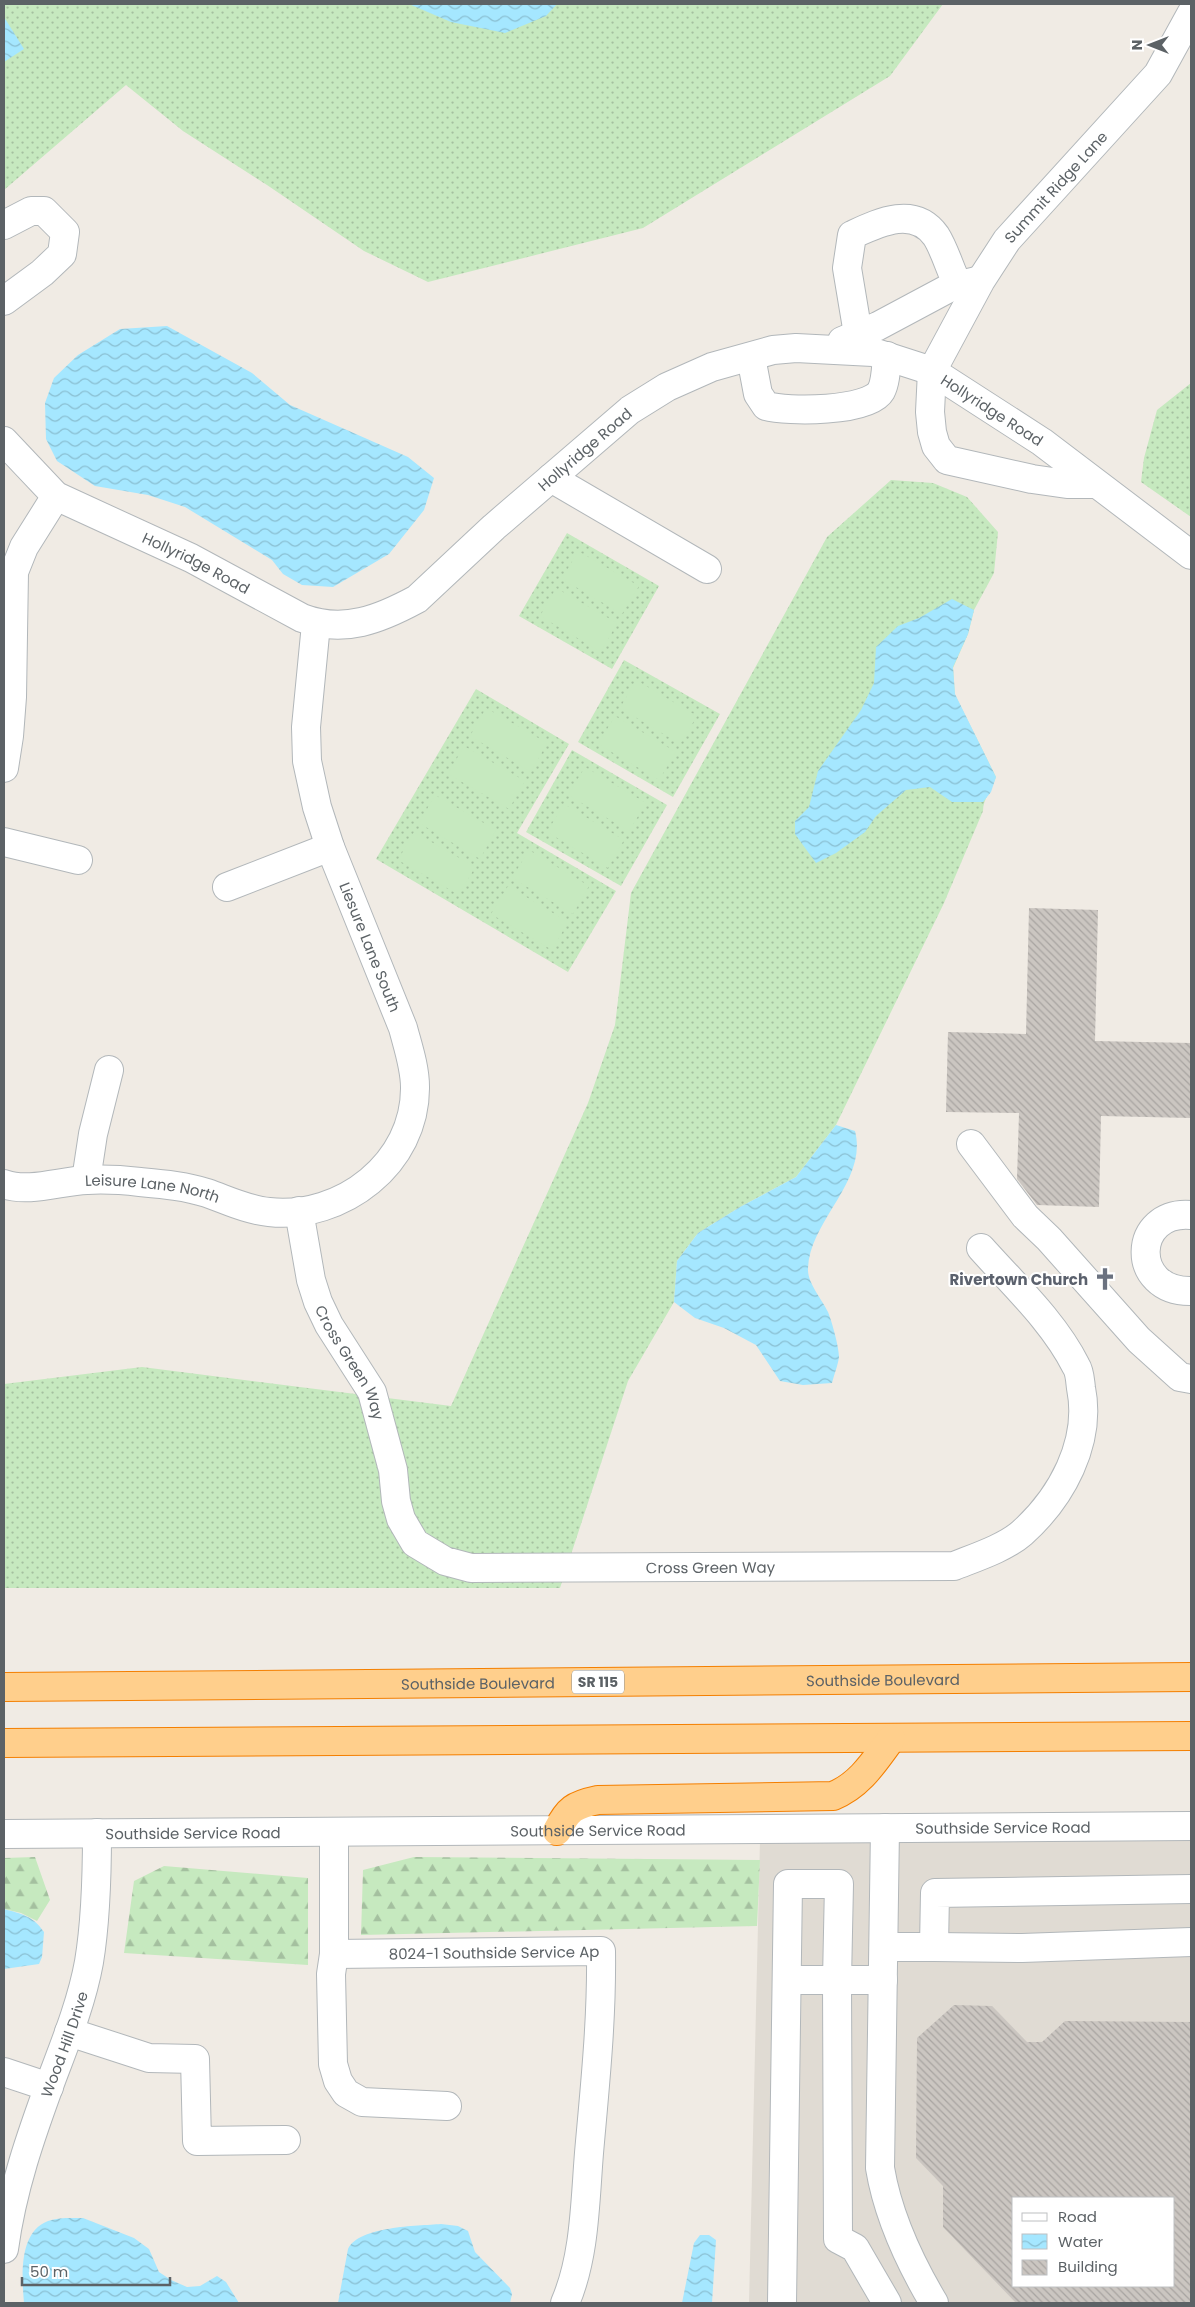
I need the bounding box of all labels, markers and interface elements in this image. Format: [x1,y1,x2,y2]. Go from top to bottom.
north arrow [1125,20,1175,70]
text: N [1127,40,1147,50]
street label: Summit Ridge Lane [999,126,1112,247]
street label: Hollyridge Road [937,369,1047,451]
street label: Hollyridge Road [533,403,636,495]
street label: Hollyridge Road [139,527,254,598]
street label: Liesure Lane South [334,879,406,1015]
street label: Leisure Lane North [84,1169,223,1207]
church icon: Rivertown Church [1092,1266,1118,1292]
place label: Rivertown Church [950,1269,1088,1290]
street label: Cross Green Way [310,1301,390,1423]
street label: Cross Green Way [646,1556,776,1578]
street label: Southside Boulevard [806,1668,960,1691]
road number: SR 115 [572,1670,624,1694]
street label: Southside Boulevard [401,1672,555,1694]
street label: Southside Service Road [915,1816,1091,1838]
street label: Southside Service Road [510,1819,686,1841]
street label: Southside Service Road [105,1822,281,1844]
street label: 8024-1 Southside Service Ap [389,1941,599,1964]
street label: Wood Hill Drive [35,1989,92,2100]
legend [1012,2197,1175,2287]
text: Road [1058,2206,1097,2227]
text: Water [1058,2231,1104,2252]
scale bar [22,2254,170,2286]
text: Building [1058,2256,1118,2277]
text: 50 m [30,2261,68,2282]

